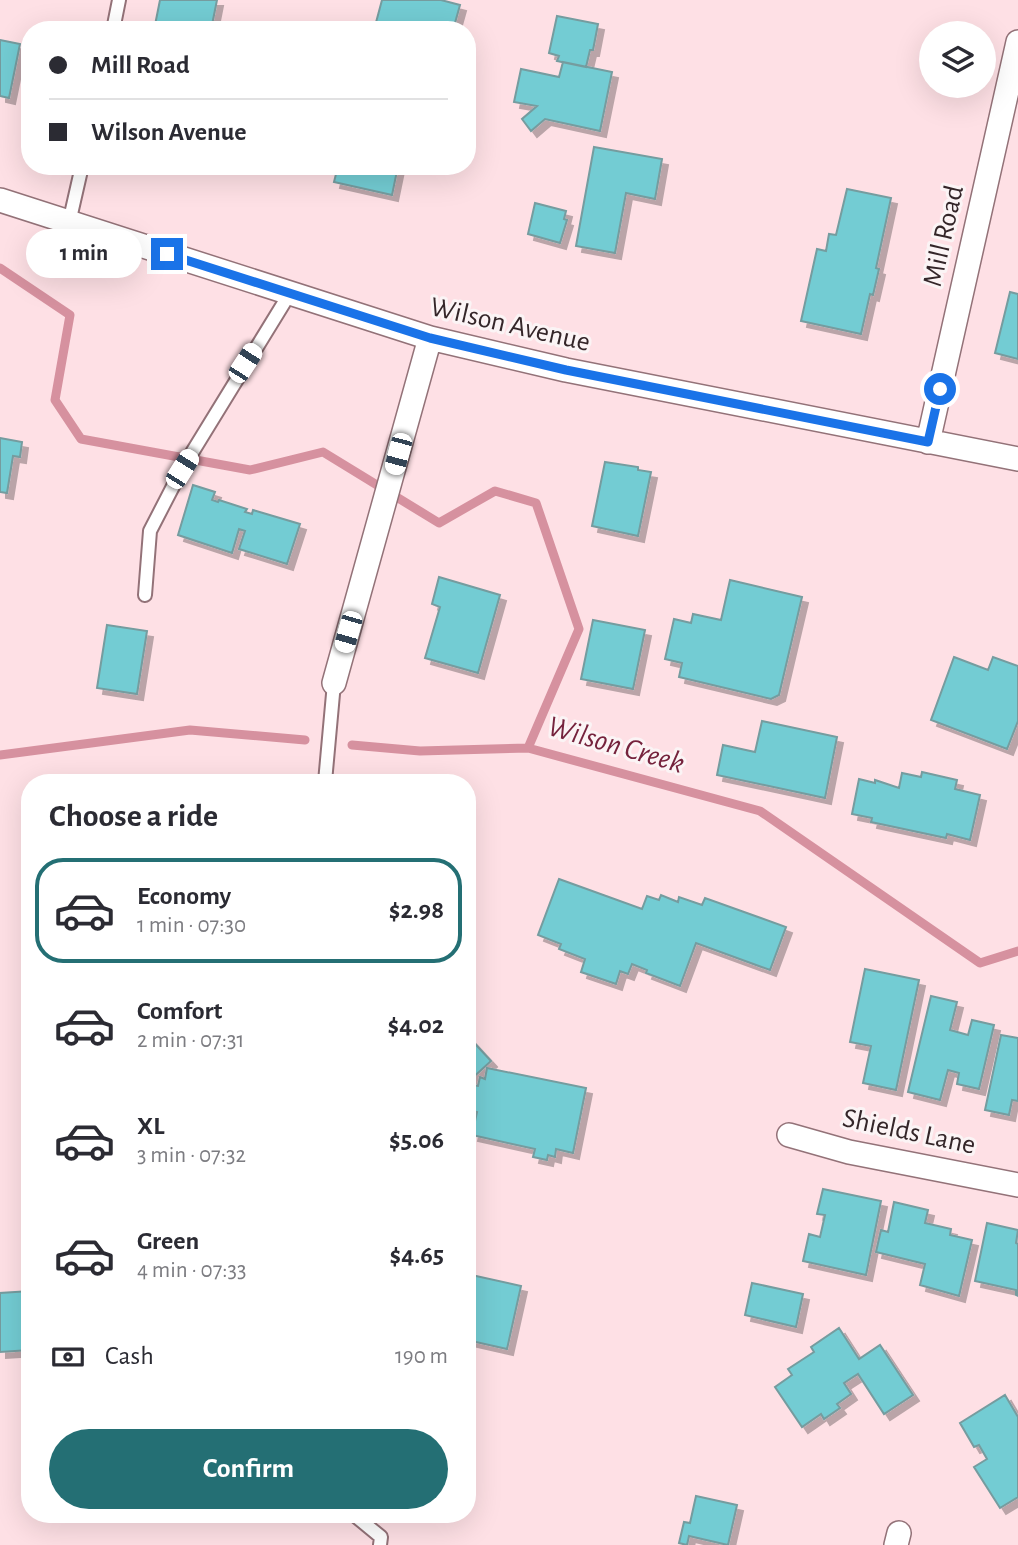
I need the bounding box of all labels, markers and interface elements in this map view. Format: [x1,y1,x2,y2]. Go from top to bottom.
map controls [919,21,996,98]
button: layers [919,21,996,98]
text: Mill Road [91,52,190,78]
text: Wilson Avenue [91,119,247,145]
street label: Mill Road [919,183,969,289]
callout: 1 min [27,230,142,278]
route end [151,238,183,270]
text: 1 min [60,242,108,265]
street label: Wilson Avenue [427,293,593,357]
car [225,340,266,386]
route start [924,373,956,405]
car [383,431,414,477]
car [162,446,203,492]
car [333,609,364,655]
water label: Wilson Creek [544,711,688,779]
text: Choose a ride [49,800,218,832]
icon: car [53,879,116,942]
text: Economy [137,883,231,909]
text: $2.98 [389,897,444,923]
text: 1 min · 07:30 [137,914,246,937]
icon: car [53,994,116,1057]
text: Comfort [137,998,222,1024]
text: $4.02 [387,1012,444,1038]
text: 2 min · 07:31 [137,1029,244,1052]
street label: Shields Lane [840,1104,978,1160]
icon: car [53,1109,116,1172]
text: XL [137,1113,164,1139]
text: $5.06 [389,1127,444,1153]
text: 3 min · 07:32 [137,1144,246,1167]
icon: car [53,1224,116,1287]
text: Green [137,1228,199,1254]
text: $4.65 [389,1242,444,1268]
text: 4 min · 07:33 [137,1259,247,1282]
icon: cash [49,1338,87,1376]
text: Cash [105,1343,154,1369]
text: 190 m [395,1345,448,1368]
button: Confirm [49,1429,448,1509]

